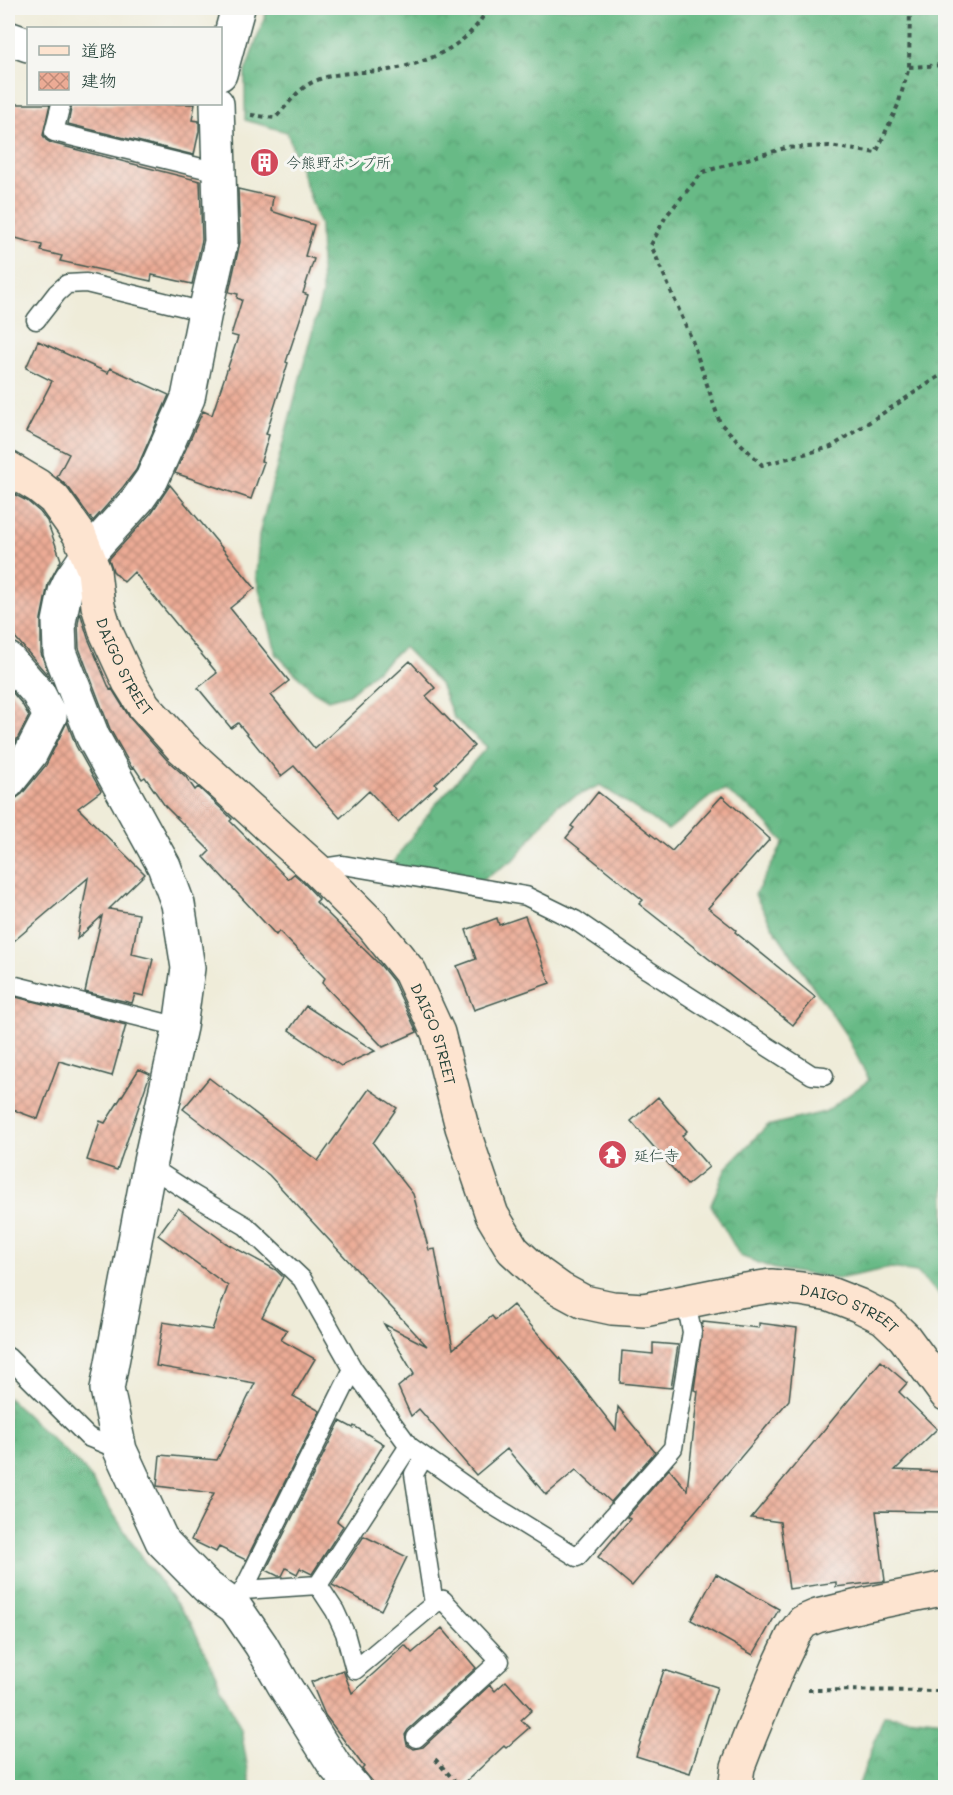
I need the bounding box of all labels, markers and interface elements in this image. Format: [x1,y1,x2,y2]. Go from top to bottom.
legend [27,27,222,105]
text: 道路 [81,38,117,62]
text: 建物 [81,68,117,92]
building icon: 今熊野ポンプ所 [249,146,281,178]
place label: 今熊野ポンプ所 [286,152,391,172]
street label: DAIGO STREET [92,615,158,720]
street label: DAIGO STREET [406,980,461,1087]
temple icon: 延仁寺 [597,1139,629,1171]
place label: 延仁寺 [634,1145,679,1165]
street label: DAIGO STREET [798,1279,903,1337]

